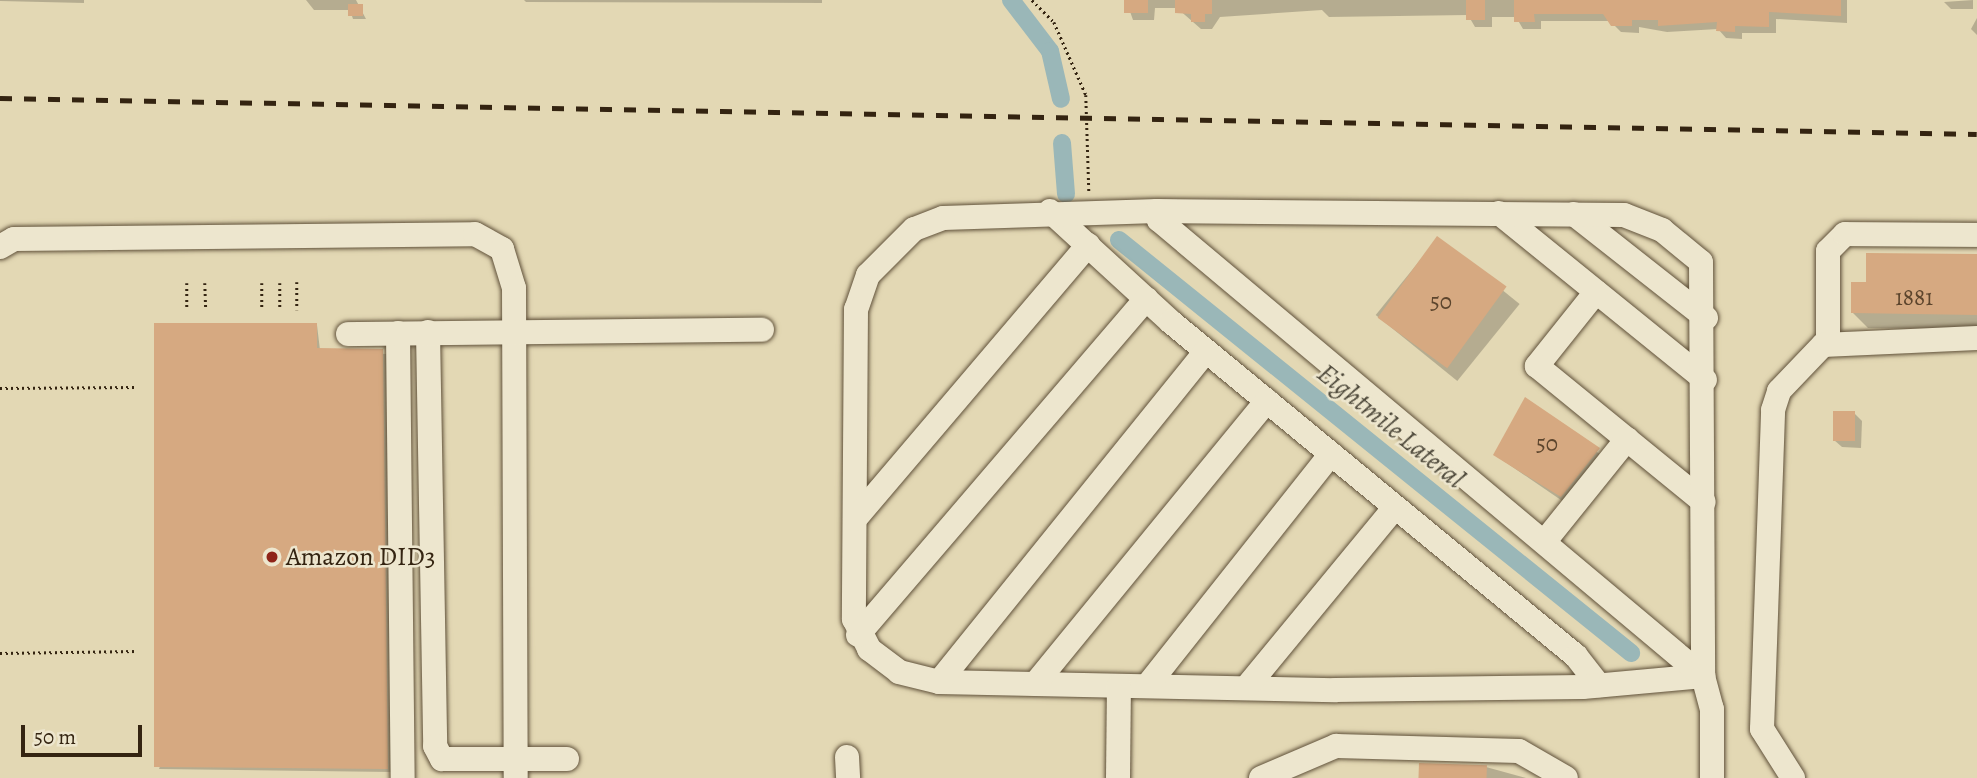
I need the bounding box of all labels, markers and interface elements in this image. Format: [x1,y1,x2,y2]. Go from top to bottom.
house number: 1881 [1895,284,1933,312]
house number: 50 [1430,288,1452,316]
water label: Eightmile Lateral [1311,356,1471,496]
house number: 50 [1536,430,1558,458]
place label: Amazon DID3 [286,541,435,573]
marker: Amazon DID3 [264,549,280,565]
scale bar [24,712,145,756]
text: 50 m [34,723,76,751]

